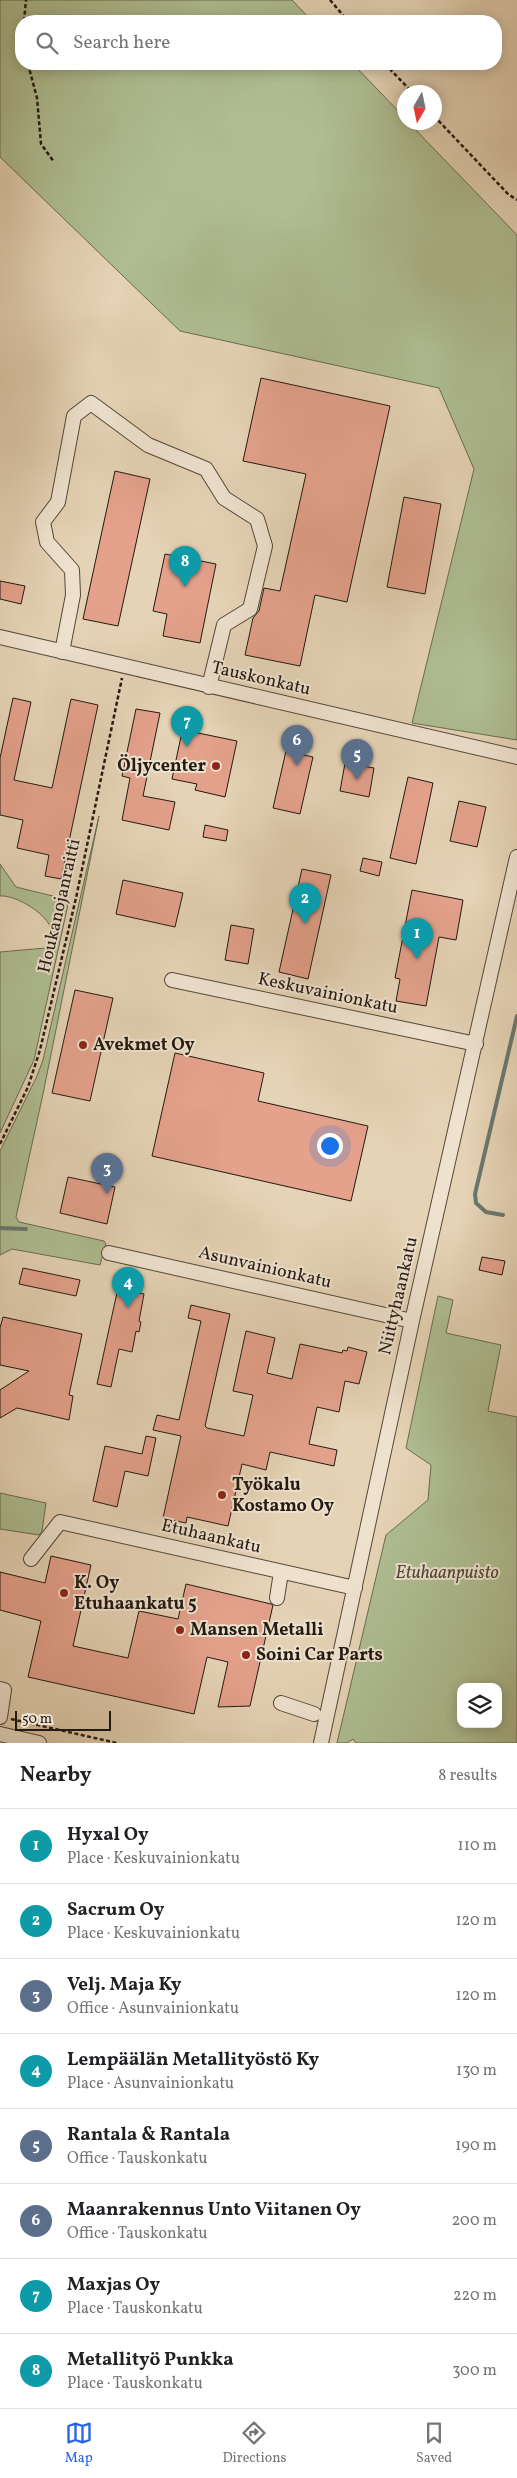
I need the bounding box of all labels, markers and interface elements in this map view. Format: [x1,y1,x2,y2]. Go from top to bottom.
search box [15,15,502,70]
icon: search [33,29,61,57]
text: Search here [73,30,170,56]
north arrow [397,85,442,130]
pin: 8 [169,546,201,587]
street label: Tauskonkatu [209,655,313,703]
pin: 7 [171,706,203,747]
pin: 6 [281,725,313,766]
pin: 5 [341,739,373,780]
place label: Öljycenter [117,754,206,779]
marker: Öljycenter [210,760,222,772]
street label: Houkanojanraitti [32,836,88,976]
pin: 2 [289,883,321,924]
pin: 1 [401,918,433,959]
street label: Keskuvainionkatu [256,967,400,1021]
place label: Avekmet Oy [93,1033,195,1058]
marker: Avekmet Oy [77,1039,89,1051]
your location [317,1133,343,1159]
pin: 3 [91,1153,123,1194]
street label: Niittyhaankatu [373,1234,425,1358]
street label: Asunvainionkatu [196,1241,334,1295]
pin: 4 [112,1267,144,1308]
place label: Työkalu Kostamo Oy [232,1473,334,1519]
marker: Työkalu Kostamo Oy [216,1489,228,1501]
street label: Etuhaankatu [159,1513,263,1561]
park label: Etuhaanpuisto [395,1561,499,1586]
place label: K. Oy Etuhaankatu 5 [74,1571,197,1617]
marker: K. Oy Etuhaankatu 5 [58,1587,70,1599]
place label: Mansen Metalli [190,1618,324,1643]
marker: Mansen Metalli [174,1624,186,1636]
place label: Soini Car Parts [256,1643,383,1668]
marker: Soini Car Parts [240,1649,252,1661]
map controls [457,1683,502,1728]
button: layers [457,1683,502,1728]
scale bar [15,1708,111,1731]
text: 50 m [22,1710,52,1729]
text: Nearby [20,1761,91,1790]
text: 8 results [438,1765,497,1787]
text: Hyxal Oy [67,1822,149,1848]
text: 1 [33,1835,39,1857]
text: 110 m [458,1835,497,1857]
text: Place · Keskuvainionkatu [67,1848,240,1870]
text: Sacrum Oy [67,1897,164,1923]
text: 2 [32,1910,40,1932]
text: 120 m [455,1910,497,1932]
text: Place · Keskuvainionkatu [67,1923,240,1945]
text: Velj. Maja Ky [67,1972,181,1998]
text: 3 [32,1985,40,2007]
text: 120 m [455,1985,497,2007]
text: Office · Asunvainionkatu [67,1998,239,2020]
text: Lempäälän Metallityöstö Ky [67,2047,319,2073]
text: 4 [31,2060,41,2082]
text: 130 m [456,2060,497,2082]
text: Place · Asunvainionkatu [67,2073,234,2095]
text: Rantala & Rantala [67,2122,230,2148]
text: 5 [32,2135,40,2157]
text: 190 m [455,2135,497,2157]
text: Office · Tauskonkatu [67,2148,208,2170]
text: Maanrakennus Unto Viitanen Oy [67,2197,361,2223]
text: 6 [32,2210,40,2232]
text: 200 m [452,2210,497,2232]
text: Office · Tauskonkatu [67,2223,208,2245]
text: Maxjas Oy [67,2272,160,2298]
text: 7 [32,2285,40,2307]
text: 220 m [453,2285,497,2307]
text: Place · Tauskonkatu [67,2298,203,2320]
text: Metallityö Punkka [67,2347,234,2373]
text: 8 [32,2360,40,2382]
text: 300 m [452,2360,497,2382]
text: Place · Tauskonkatu [67,2373,203,2395]
tab: Map [65,2419,93,2468]
tab: Directions [222,2419,287,2468]
tab: Saved [416,2419,452,2468]

